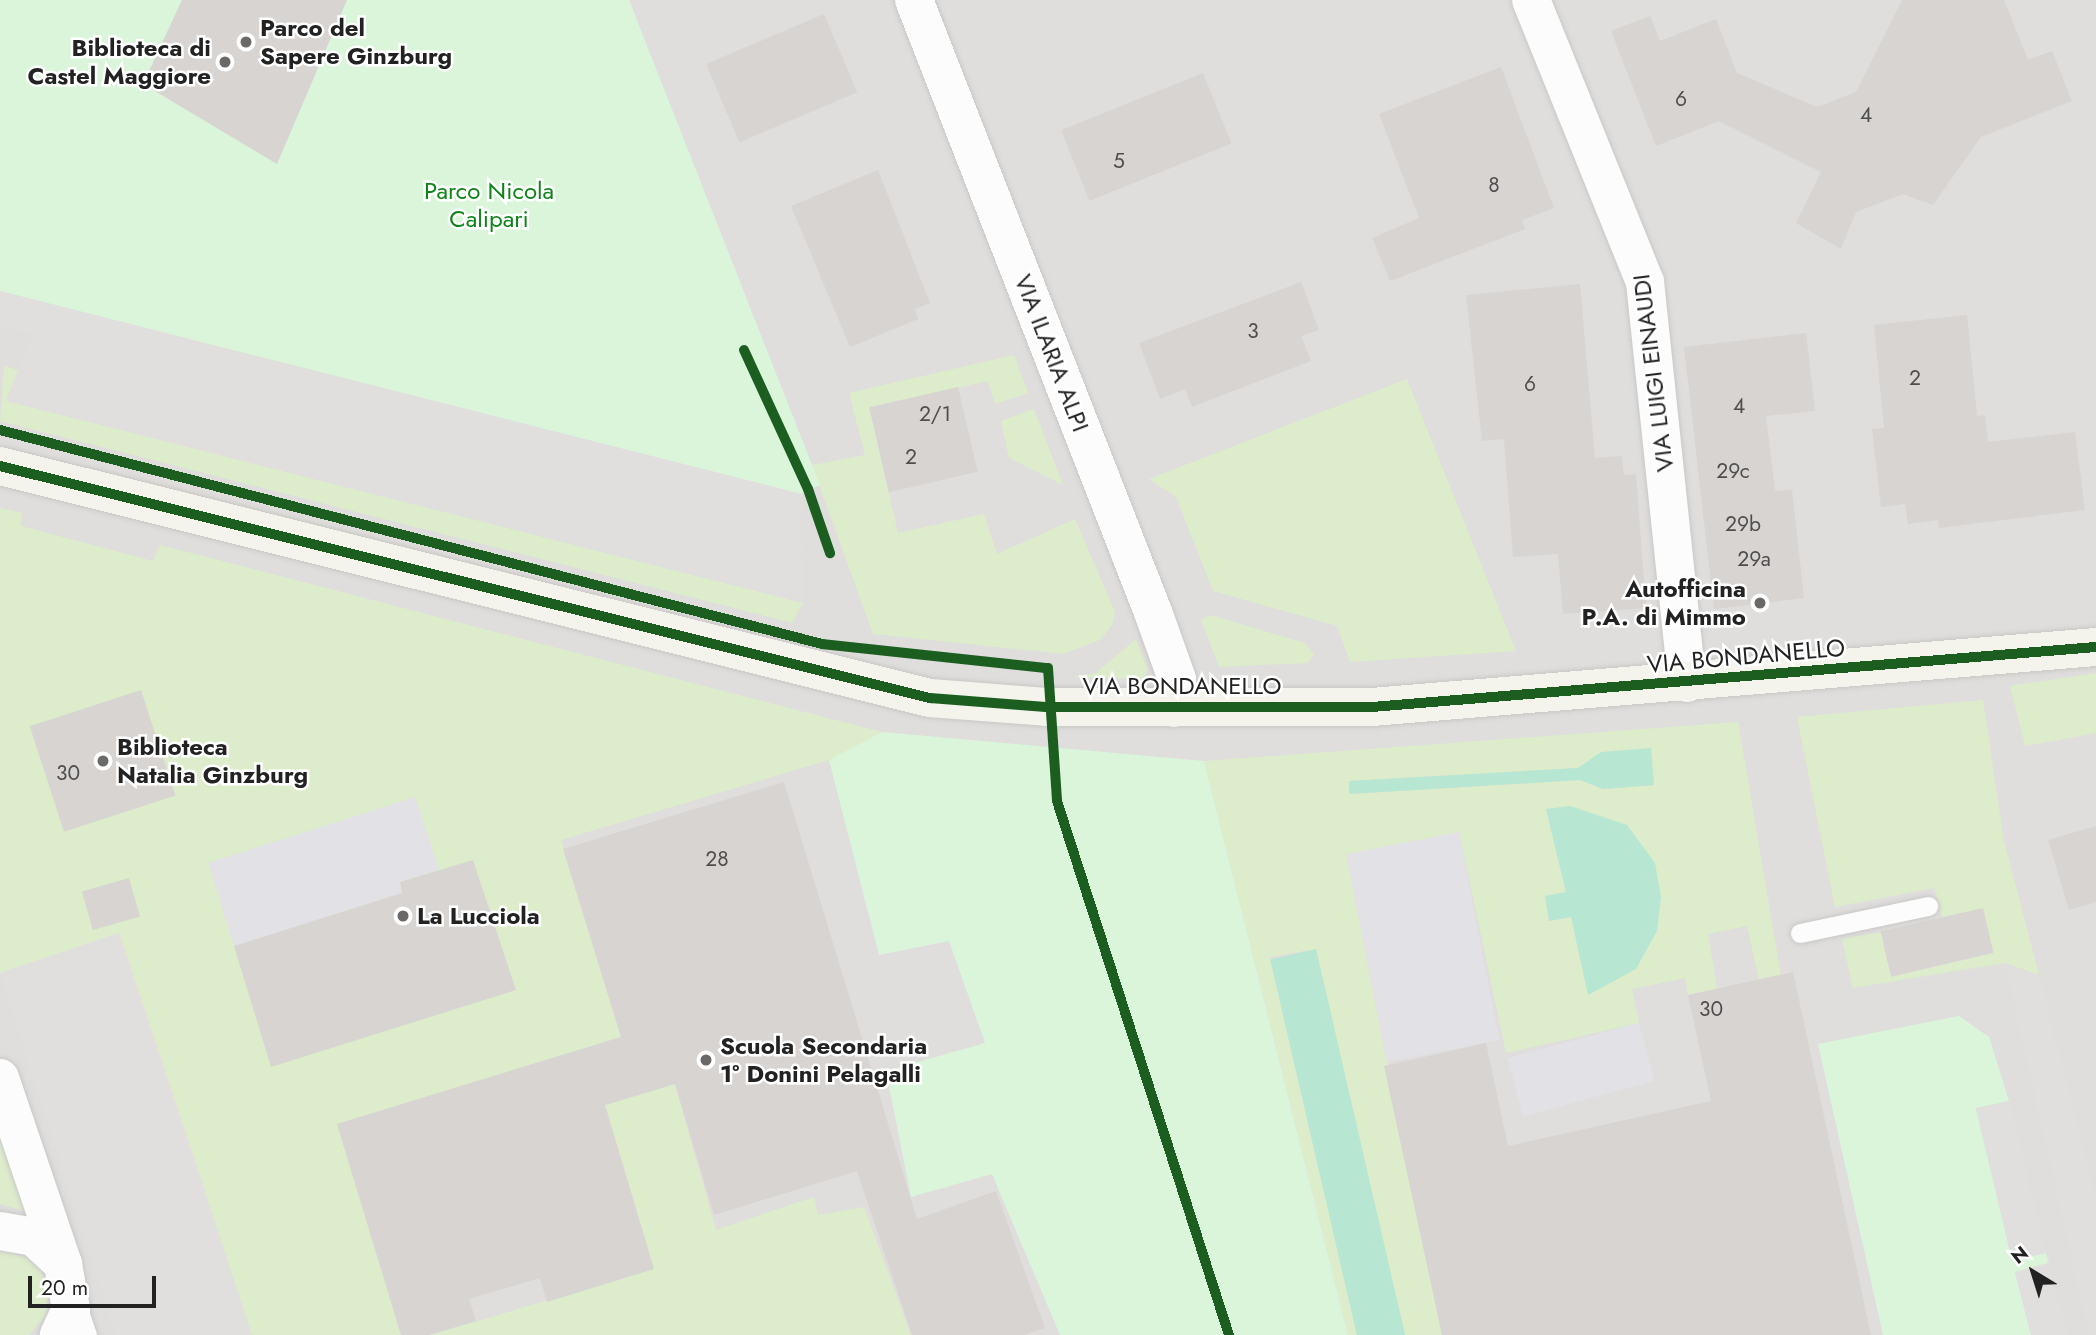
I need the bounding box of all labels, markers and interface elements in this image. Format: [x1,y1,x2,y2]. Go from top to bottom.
place label: Parco del Sapere Ginzburg [260,14,452,70]
place label: Biblioteca di Castel Maggiore [28,34,211,90]
marker: Parco del Sapere Ginzburg [238,34,254,50]
marker: Biblioteca di Castel Maggiore [217,54,233,70]
house number: 6 [1675,86,1687,112]
house number: 4 [1860,102,1872,128]
house number: 5 [1113,148,1125,174]
house number: 8 [1488,172,1500,198]
park label: Parco Nicola Calipari [424,177,554,233]
street label: VIA ILARIA ALPI [1009,270,1095,436]
street label: VIA LUIGI EINAUDI [1627,273,1679,473]
house number: 3 [1247,318,1259,344]
house number: 2 [1909,365,1921,391]
house number: 6 [1524,371,1536,397]
house number: 4 [1733,393,1745,419]
house number: 2/1 [919,401,951,427]
house number: 2 [905,444,917,470]
house number: 29c [1716,458,1750,484]
house number: 29b [1725,511,1761,537]
house number: 29a [1737,546,1771,572]
place label: Autofficina P.A. di Mimmo [1582,575,1746,631]
marker: Autofficina P.A. di Mimmo [1752,595,1768,611]
street label: VIA BONDANELLO [1646,633,1846,679]
street label: VIA BONDANELLO [1083,672,1281,700]
place label: Biblioteca Natalia Ginzburg [117,733,308,789]
marker: Biblioteca Natalia Ginzburg [95,753,111,769]
house number: 30 [56,760,80,786]
house number: 28 [705,846,729,872]
place label: La Lucciola [417,902,540,930]
marker: La Lucciola [395,908,411,924]
house number: 30 [1699,996,1723,1022]
place label: Scuola Secondaria 1° Donini Pelagalli [720,1032,927,1088]
marker: Scuola Secondaria 1° Donini Pelagalli [698,1052,714,1068]
north arrow [1998,1237,2068,1307]
text: N [2006,1240,2034,1270]
scale bar [32,1262,159,1306]
text: 20 m [41,1273,88,1303]

